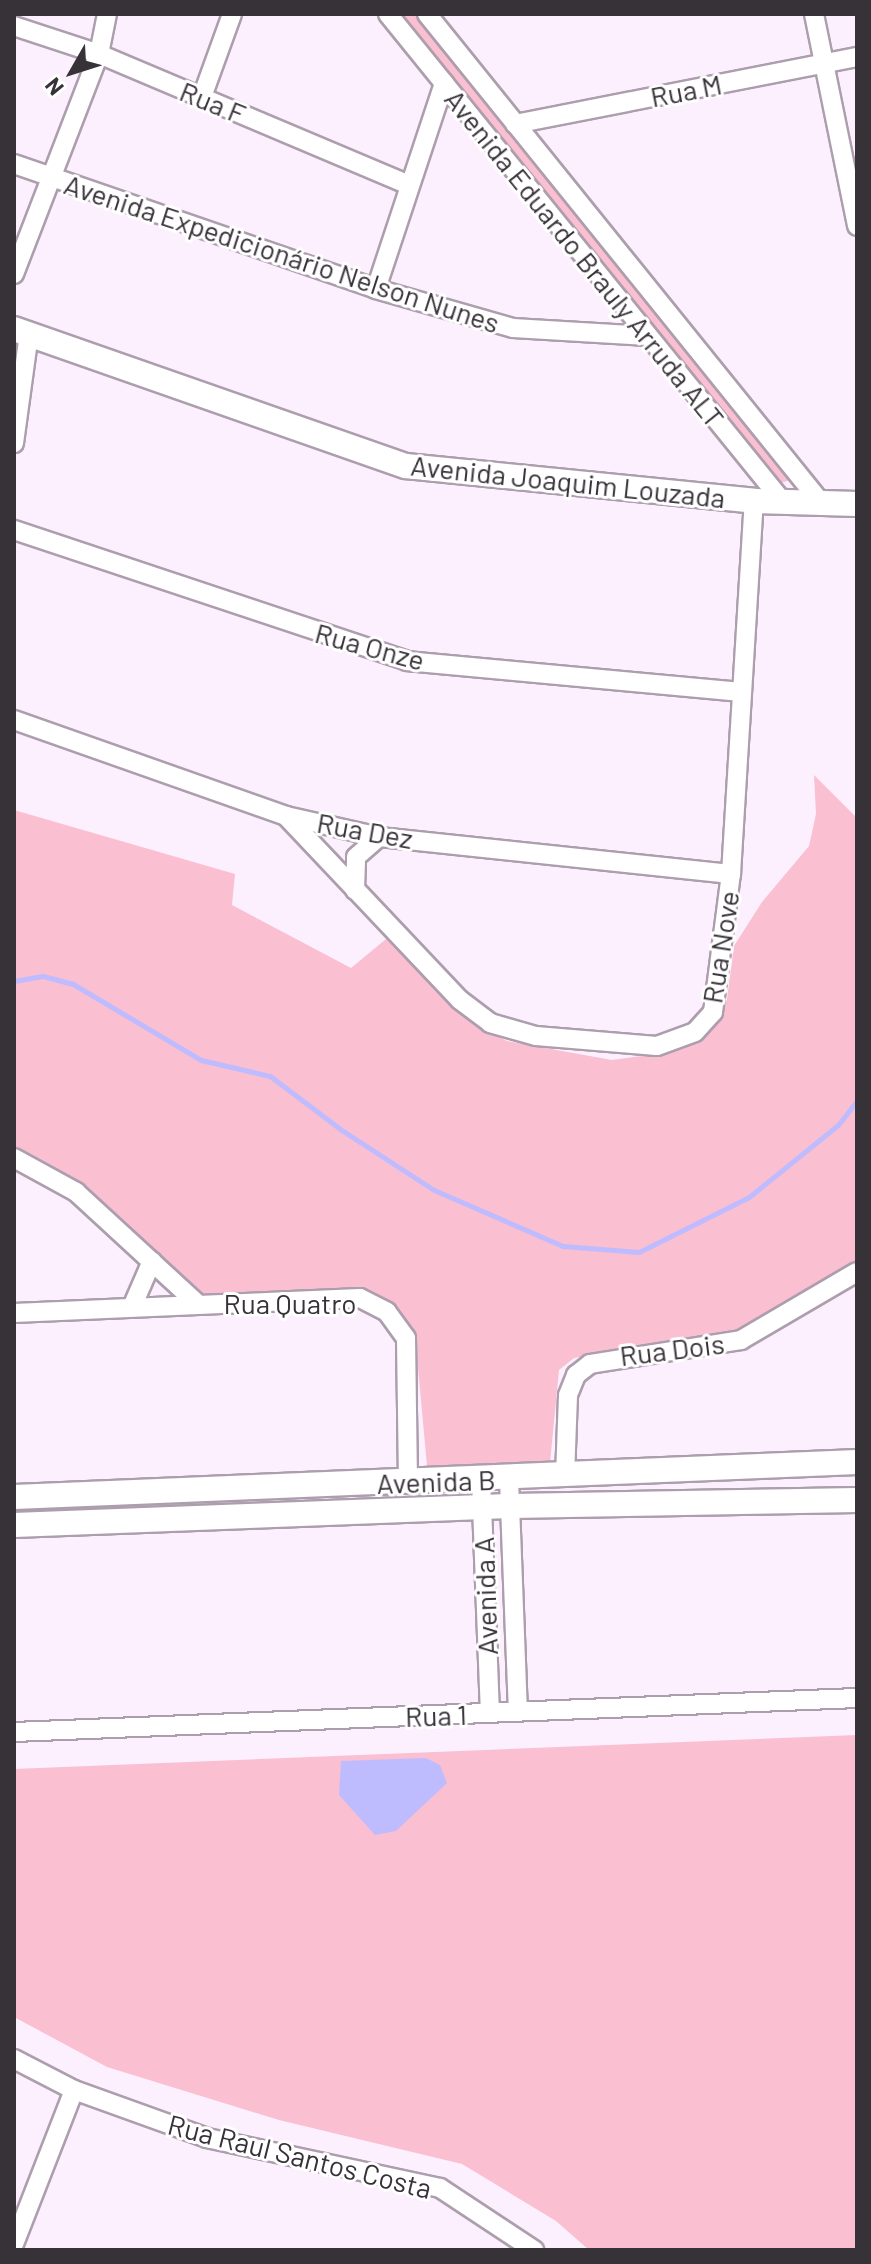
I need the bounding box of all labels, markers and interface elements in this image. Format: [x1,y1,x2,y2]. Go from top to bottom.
north arrow [32,32,112,112]
street label: Rua M [647,67,725,113]
text: N [39,73,68,101]
street label: Rua F [175,74,251,130]
street label: Avenida Eduardo Brauly Arruda ALT [438,82,732,434]
street label: Avenida Expedicionário Nelson Nunes [60,167,504,339]
street label: Avenida Joaquim Louzada [409,448,727,514]
street label: Rua Onze [312,615,428,677]
street label: Rua Dez [314,805,416,855]
street label: Rua Nove [695,888,745,1006]
street label: Rua Quatro [224,1286,356,1320]
street label: Rua Dois [618,1326,726,1372]
street label: Avenida B [376,1462,496,1500]
street label: Avenida A [466,1536,504,1656]
street label: Rua 1 [405,1697,467,1733]
street label: Rua Raul Santos Costa [165,2107,435,2205]

